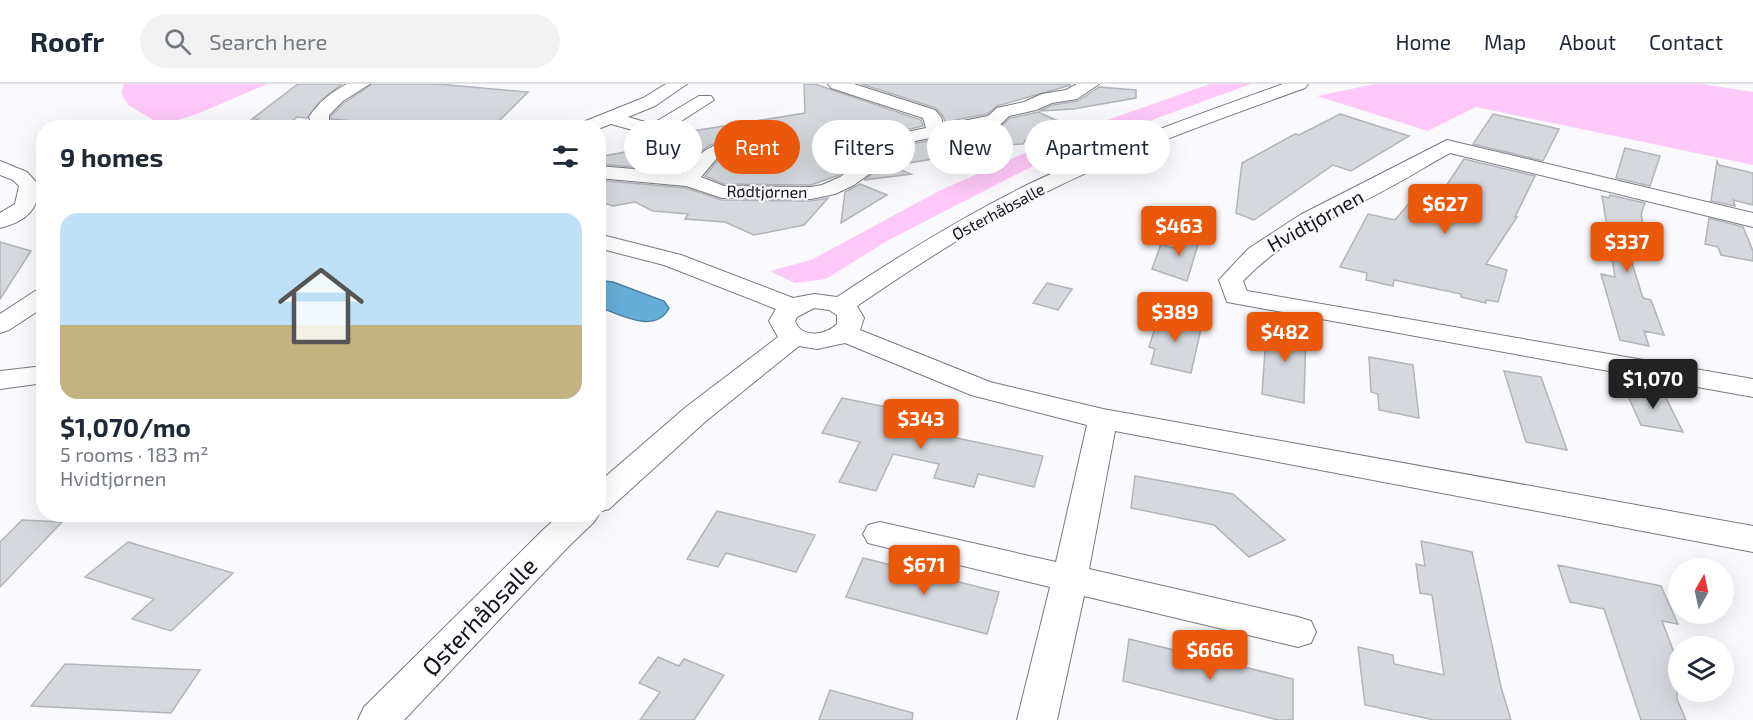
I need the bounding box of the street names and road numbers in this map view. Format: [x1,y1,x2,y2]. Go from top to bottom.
street label: Østerhåbsalle [948,179,1048,243]
street label: Rødtjørnen [726,181,808,202]
street label: Hvidtjørnen [1263,184,1367,256]
street label: Østerhåbsalle [415,551,543,681]

